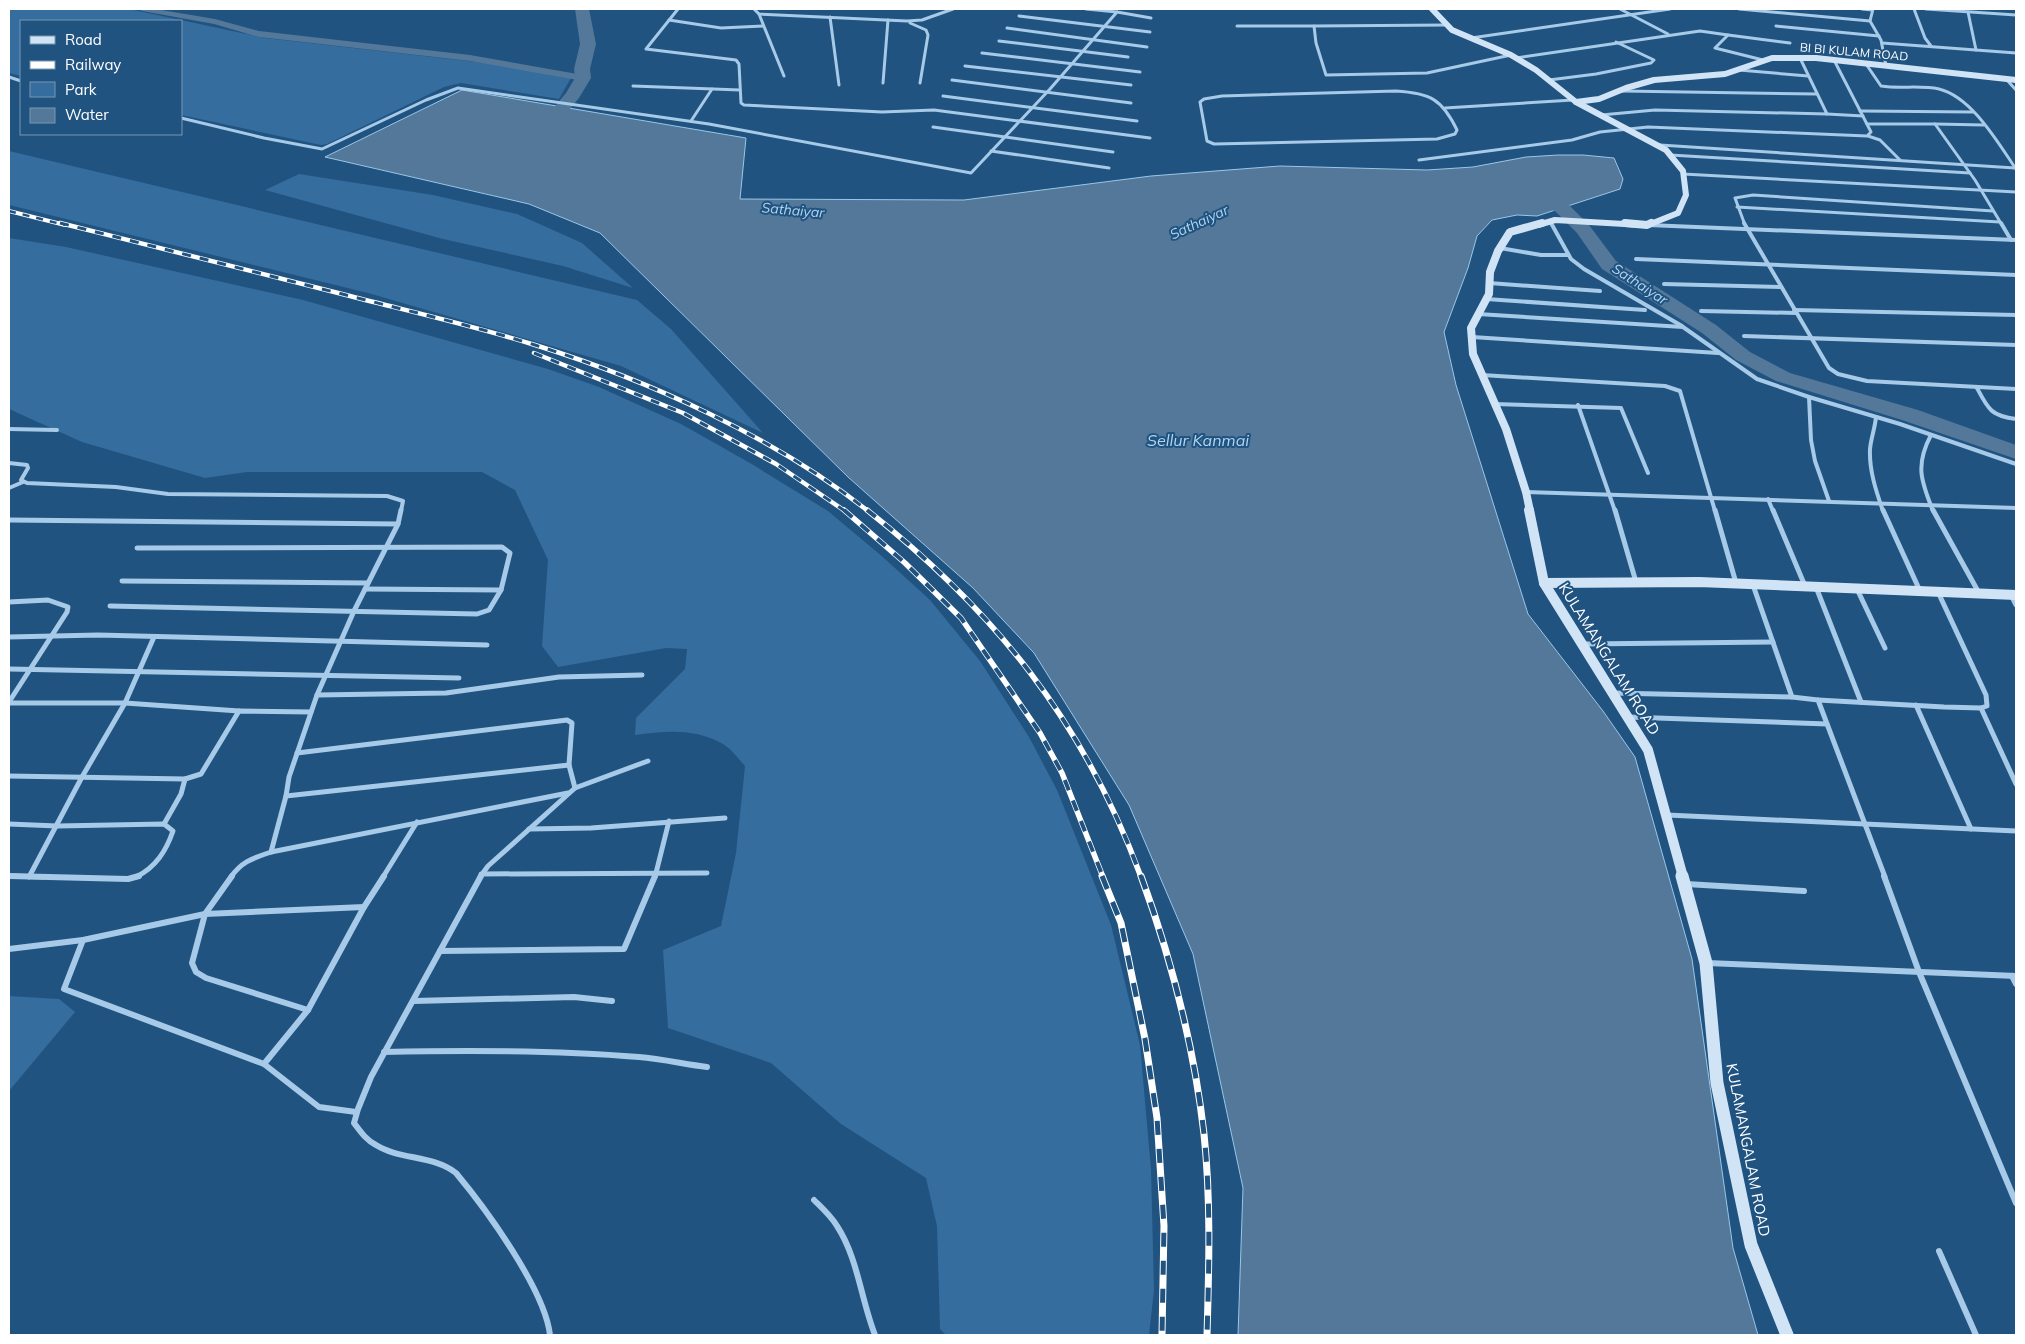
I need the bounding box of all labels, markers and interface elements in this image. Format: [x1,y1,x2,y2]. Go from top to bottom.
legend [20,20,182,135]
text: Road [65,30,102,49]
street label: BI BI KULAM ROAD [1799,39,1909,64]
text: Railway [65,55,121,74]
text: Park [65,80,97,99]
text: Water [65,105,109,124]
water label: Sathaiyar [761,198,826,222]
water label: Sathaiyar [1167,200,1232,243]
water label: Sathaiyar [1609,259,1672,309]
water label: Sellur Kanmai [1147,430,1249,450]
street label: KULAMANGALAM ROAD [1555,579,1664,738]
street label: KULAMANGALAM ROAD [1722,1062,1775,1238]

